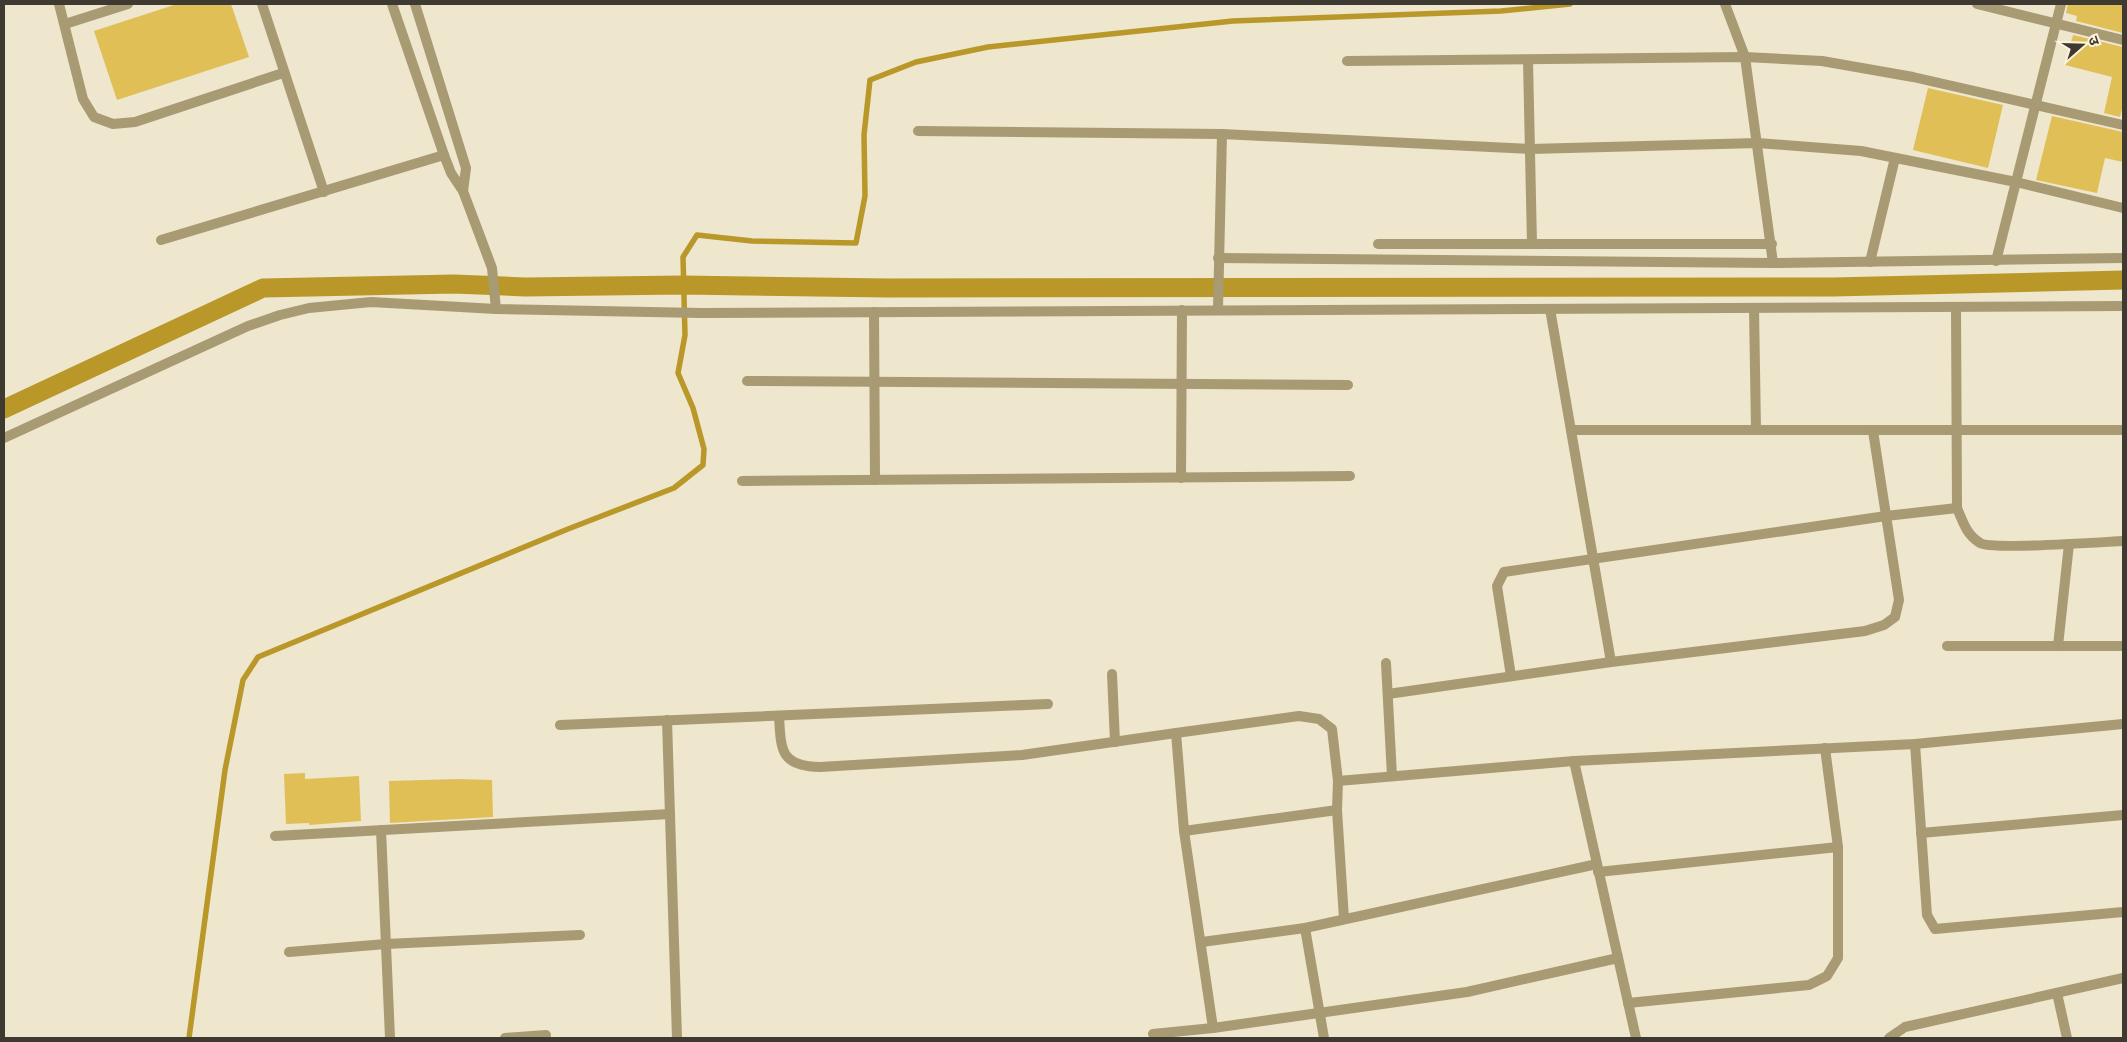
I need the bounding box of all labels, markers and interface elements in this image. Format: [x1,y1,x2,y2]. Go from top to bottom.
north arrow [2057,20,2107,70]
text: उ [2085,34,2103,48]

